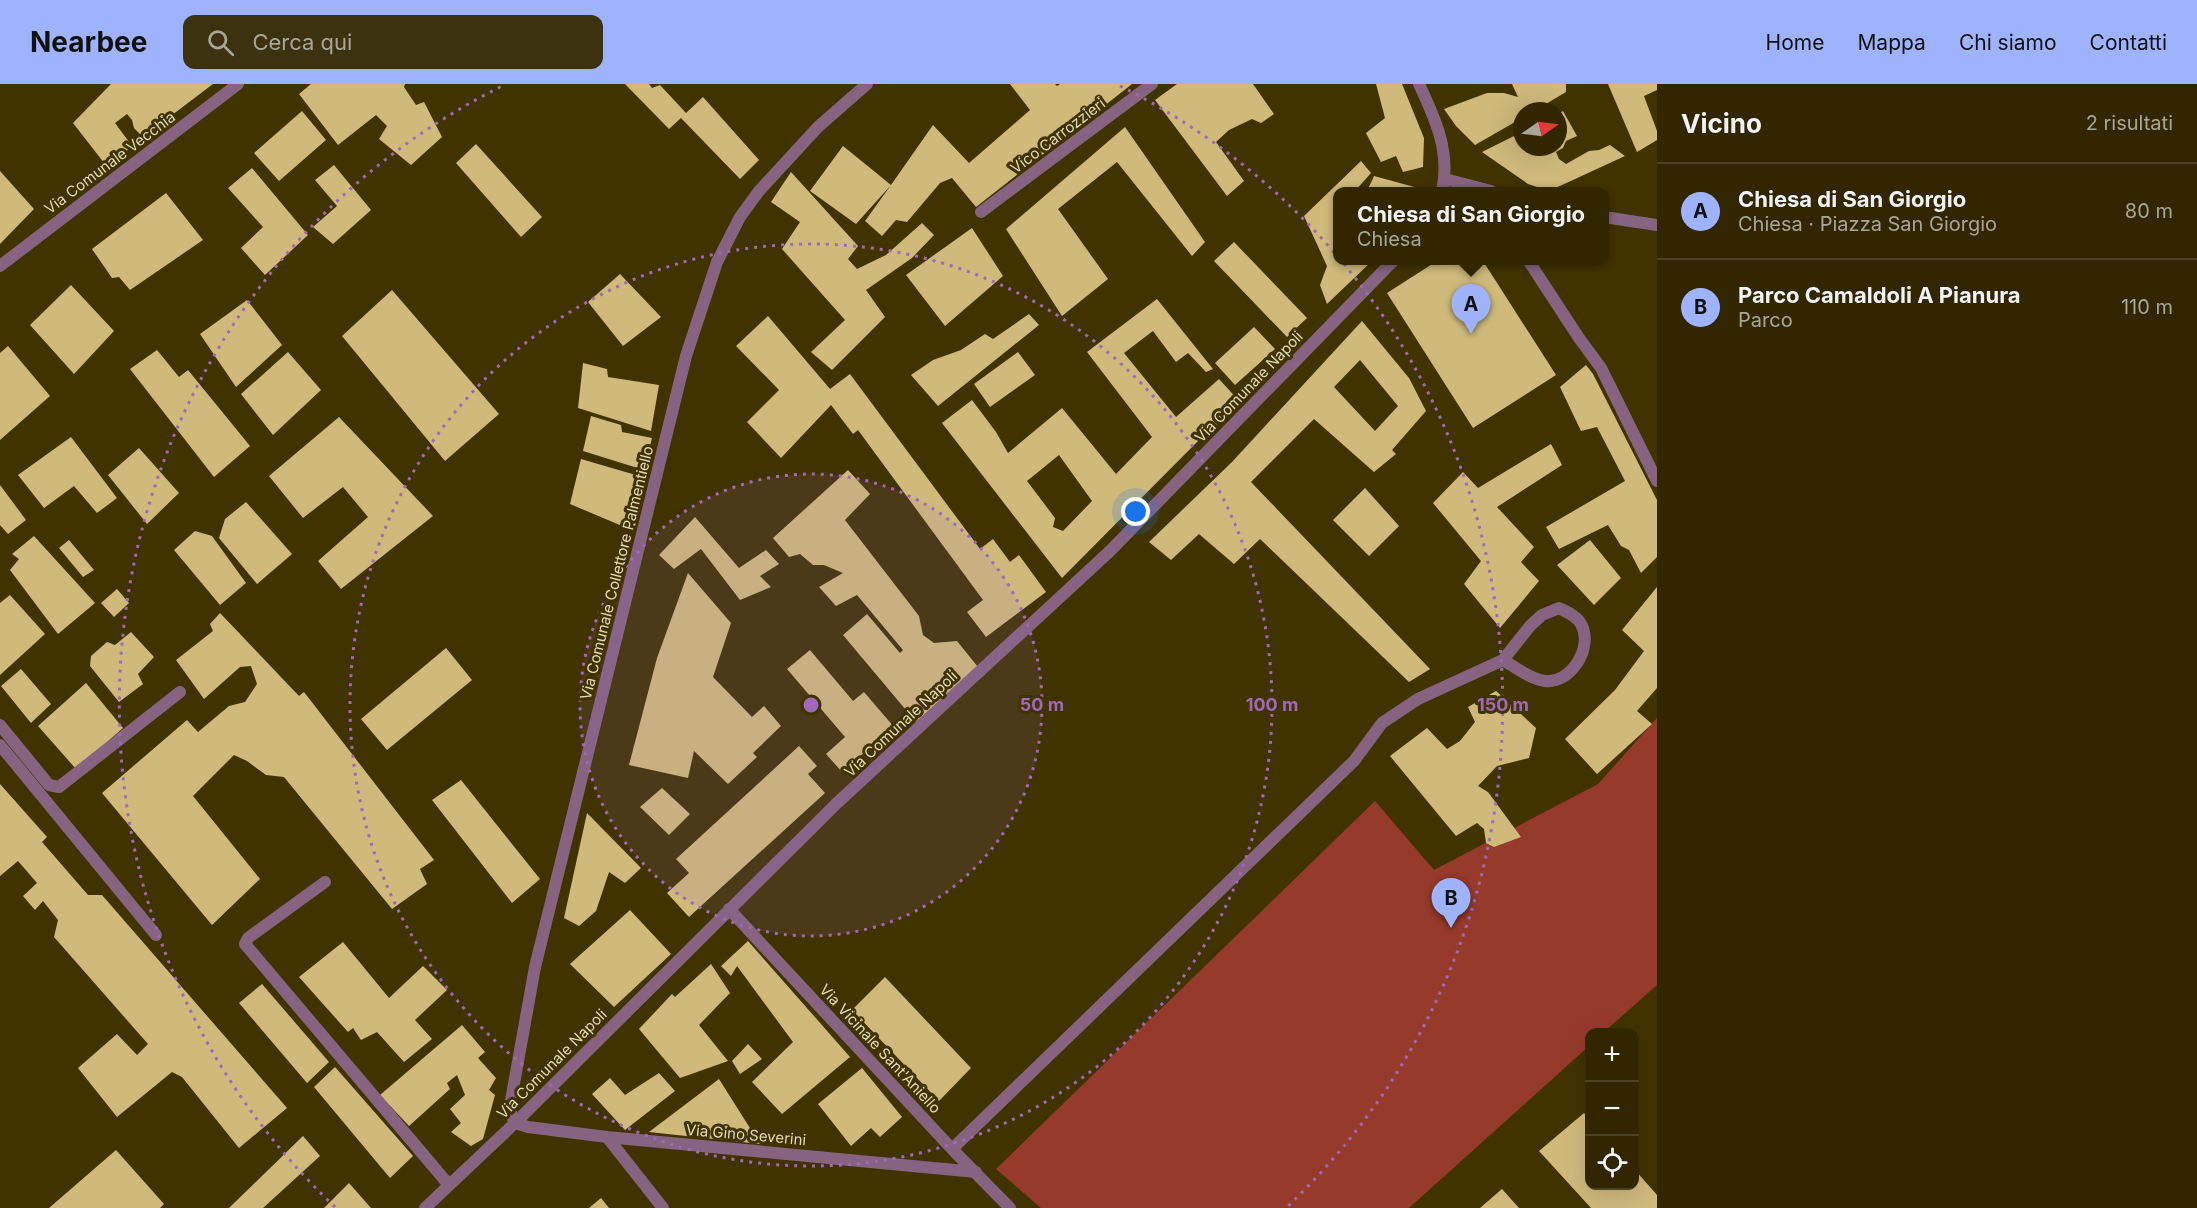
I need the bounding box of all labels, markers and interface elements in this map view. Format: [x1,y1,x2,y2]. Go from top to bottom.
search box [183,15,603,69]
text: Nearbee [30,25,147,59]
icon: search [204,26,237,59]
text: Cerca qui [252,29,352,55]
text: Home [1766,30,1824,55]
text: Mappa [1857,30,1926,55]
text: Chi siamo [1959,30,2057,55]
text: Contatti [2090,30,2167,55]
street label: Vico Carrozzieri [1007,94,1109,177]
north arrow [1513,102,1567,156]
street label: Via Comunale Vecchia [41,107,179,218]
text: Vicino [1681,108,1762,139]
text: 2 risultati [2086,111,2173,135]
text: Chiesa di San Giorgio [1738,186,1966,212]
popup [1333,187,1609,265]
text: A [1693,199,1708,223]
text: 80 m [2125,199,2173,223]
text: Chiesa di San Giorgio [1357,201,1585,227]
text: Chiesa · Piazza San Giorgio [1738,212,1997,236]
text: Chiesa [1357,227,1422,251]
text: Parco Camaldoli A Pianura [1738,282,2021,308]
pin: A [1452,284,1490,334]
text: B [1694,295,1707,319]
text: 110 m [2121,295,2173,319]
text: Parco [1738,308,1793,332]
street label: Via Comunale Napoli [1191,327,1307,446]
street label: Via Comunale Collettore Palmentiello [576,444,657,702]
your location [1121,497,1150,526]
street label: Via Comunale Napoli [840,666,961,781]
text: 50 m [1020,694,1064,715]
text: 100 m [1246,694,1298,715]
text: 150 m [1477,694,1529,715]
centre of rings [801,695,821,715]
pin: B [1432,878,1470,928]
street label: Via Vicinale Sant'Aniello [816,980,945,1117]
street label: Via Comunale Napoli [493,1005,611,1123]
map controls [1585,1028,1639,1190]
button: + [1585,1028,1639,1082]
button: − [1585,1082,1639,1136]
street label: Via Gino Severini [685,1120,807,1149]
button: locate [1585,1136,1639,1190]

